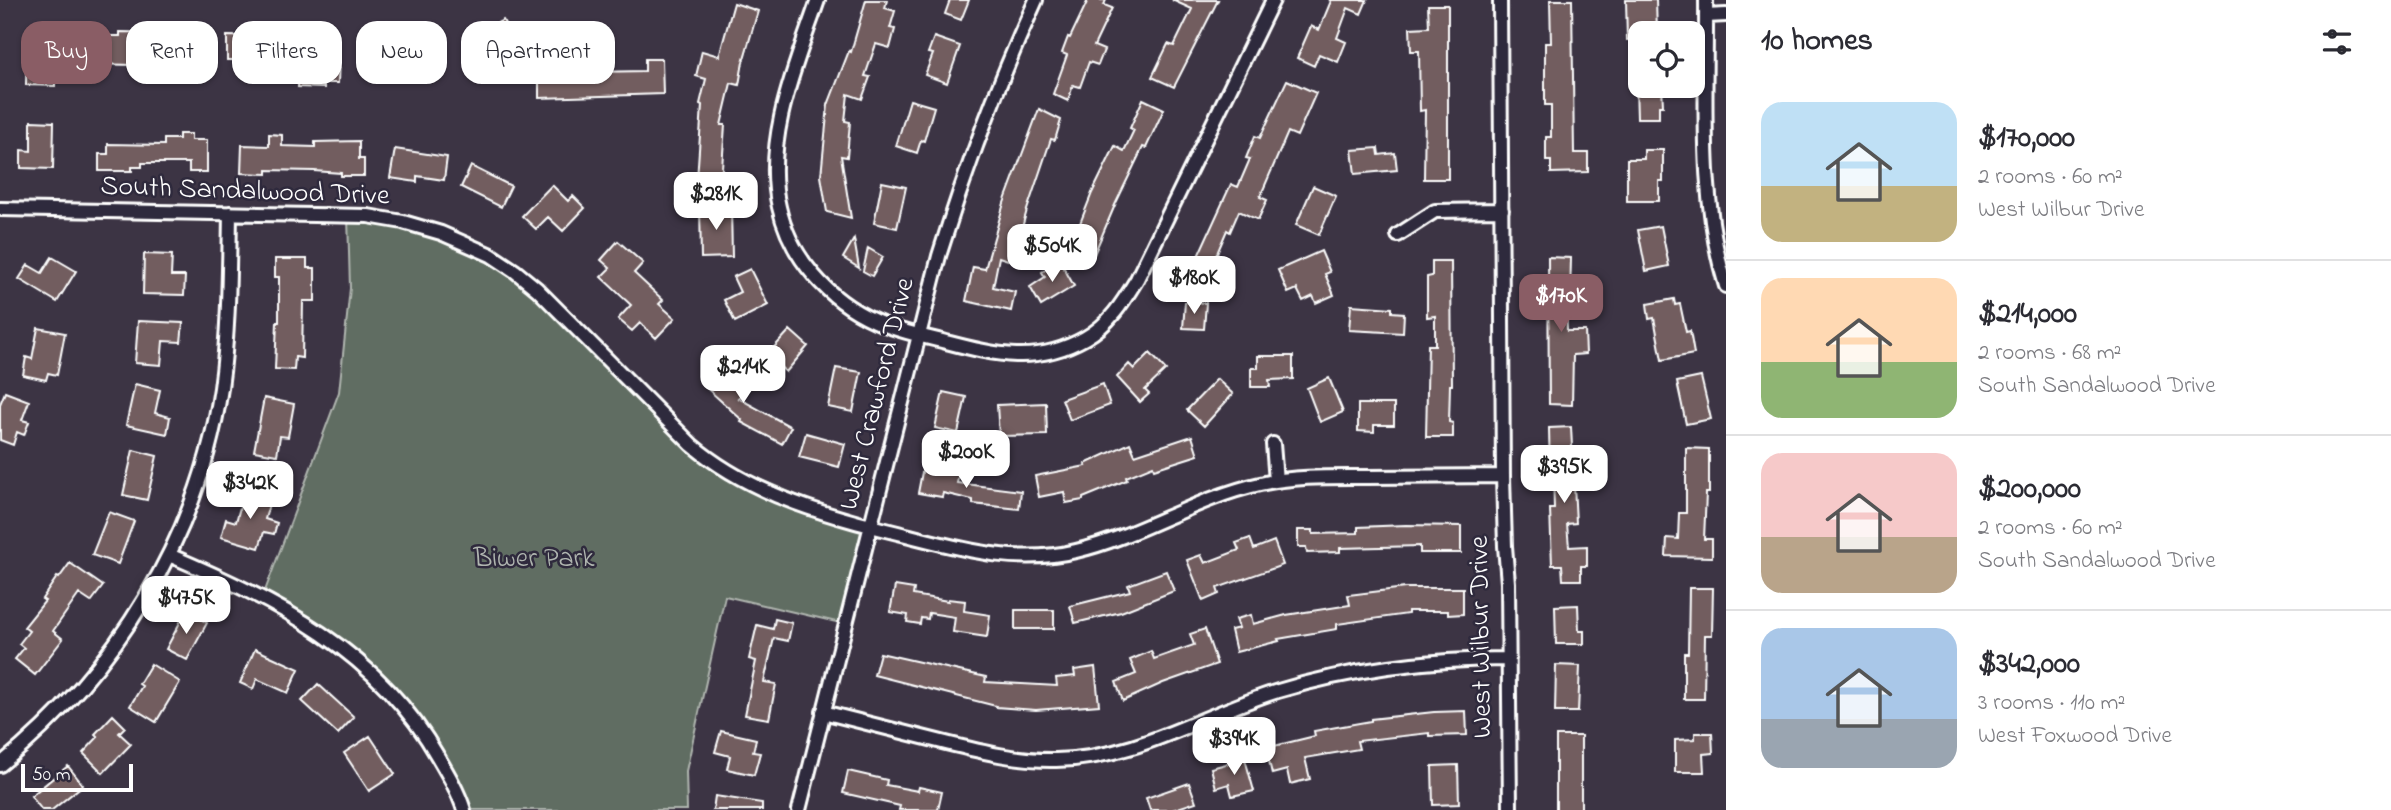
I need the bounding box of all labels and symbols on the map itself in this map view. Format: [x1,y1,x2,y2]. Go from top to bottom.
street label: South Sandalwood Drive [100,166,391,218]
pin: $281K [667,173,765,232]
pin: $504K [1003,224,1101,284]
pin: $180K [1145,256,1243,316]
street label: West Crawford Drive [829,273,927,515]
pin: $170K [1512,274,1610,334]
pin: $214K [694,346,792,405]
pin: $200K [917,430,1015,490]
pin: $395K [1515,446,1613,505]
pin: $342K [201,462,299,521]
street label: West Wilbur Drive [1460,535,1504,739]
park label: Biwer Park [472,539,595,580]
pin: $475K [137,576,235,636]
pin: $394K [1185,718,1283,777]
scale bar [21,761,133,793]

